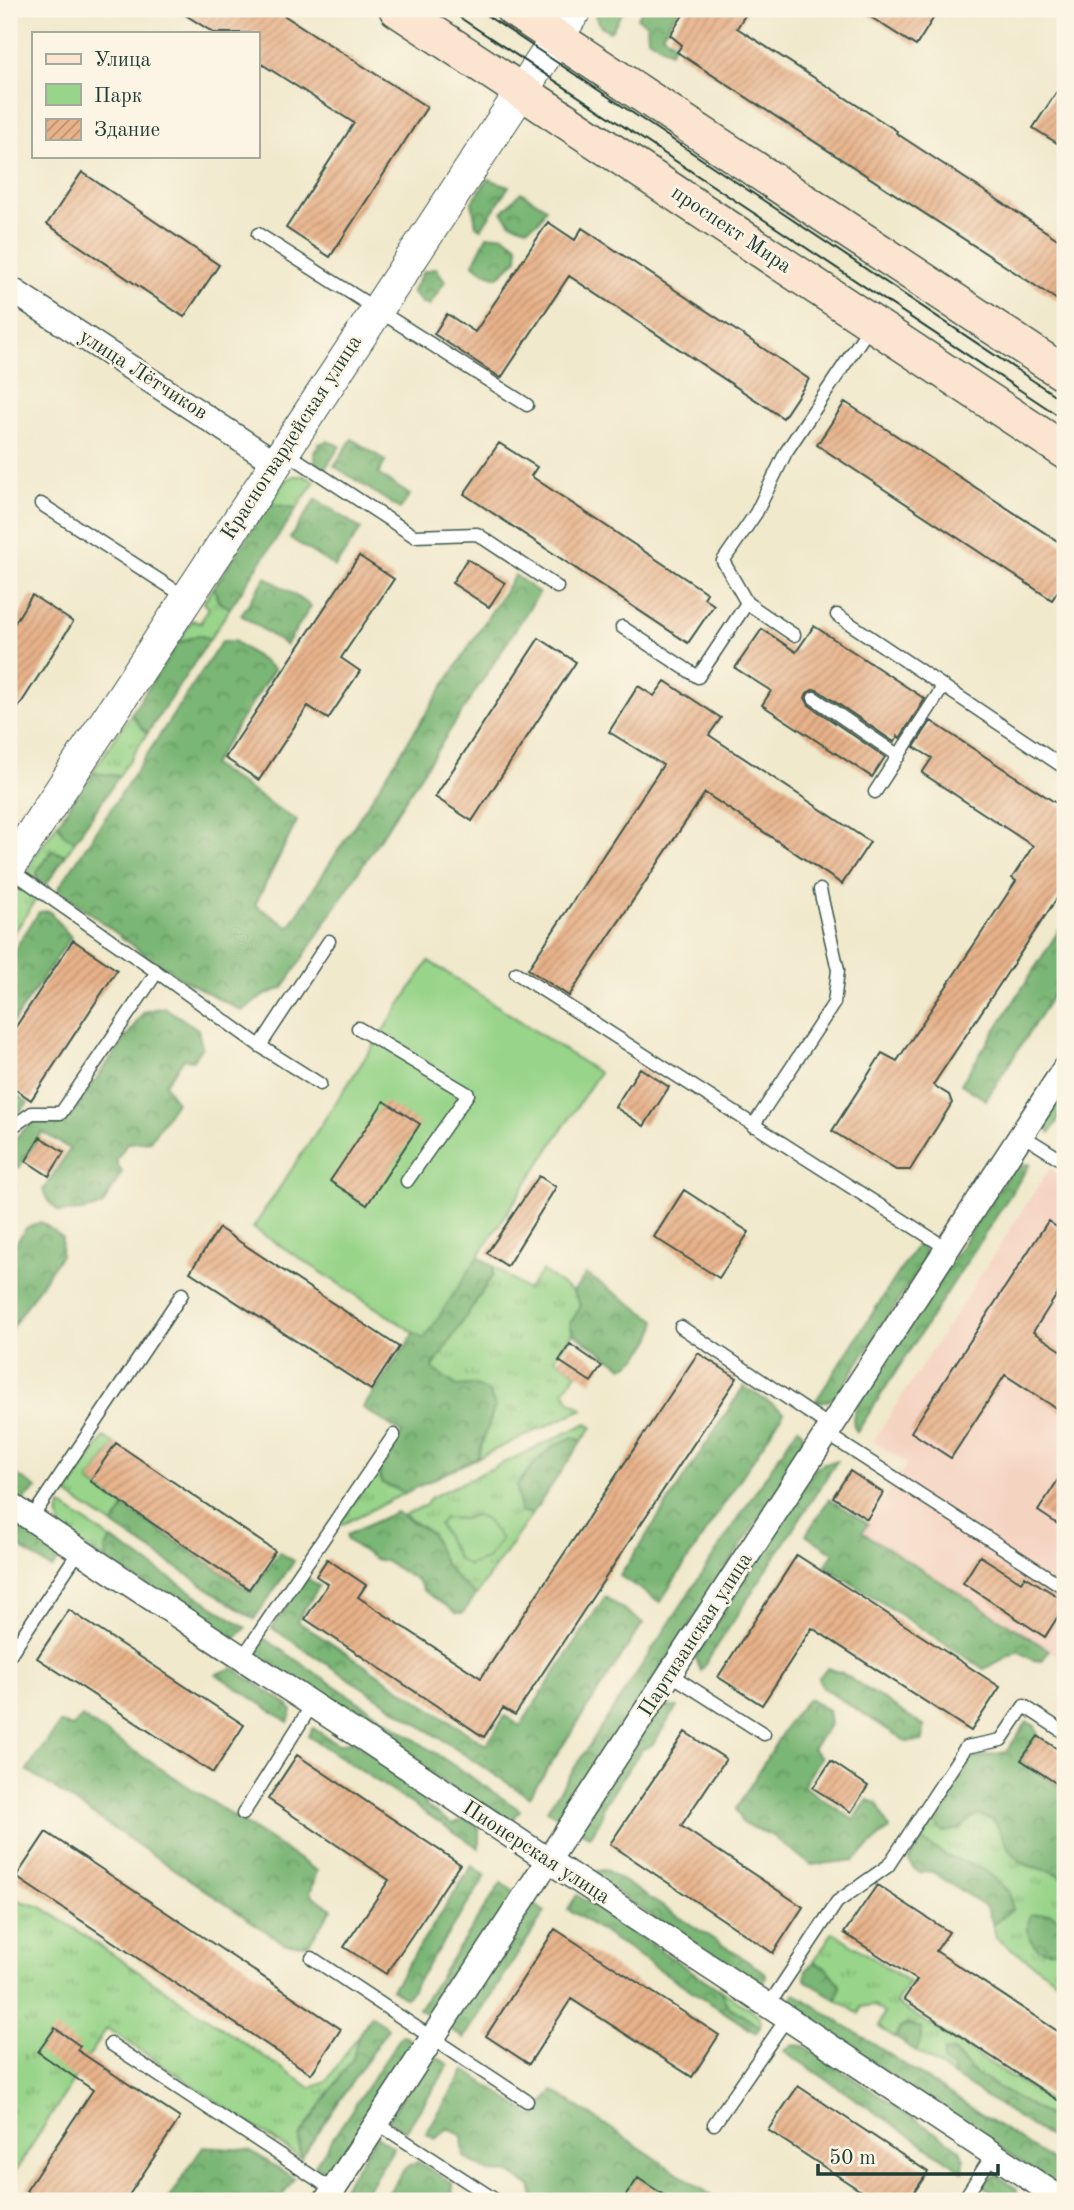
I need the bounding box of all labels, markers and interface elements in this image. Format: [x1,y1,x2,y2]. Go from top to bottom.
legend [32,32,259,158]
text: Улица [94,50,151,71]
text: Парк [94,86,143,107]
text: Здание [94,120,160,141]
street label: проспект Мира [667,182,795,278]
street label: улица Лётчиков [75,326,211,424]
street label: Красногвардейская улица [218,332,366,544]
street label: Партизанская улица [635,1549,757,1721]
street label: Пионерская улица [459,1798,613,1908]
scale bar [818,2133,999,2177]
text: 50 m [829,2148,876,2169]

